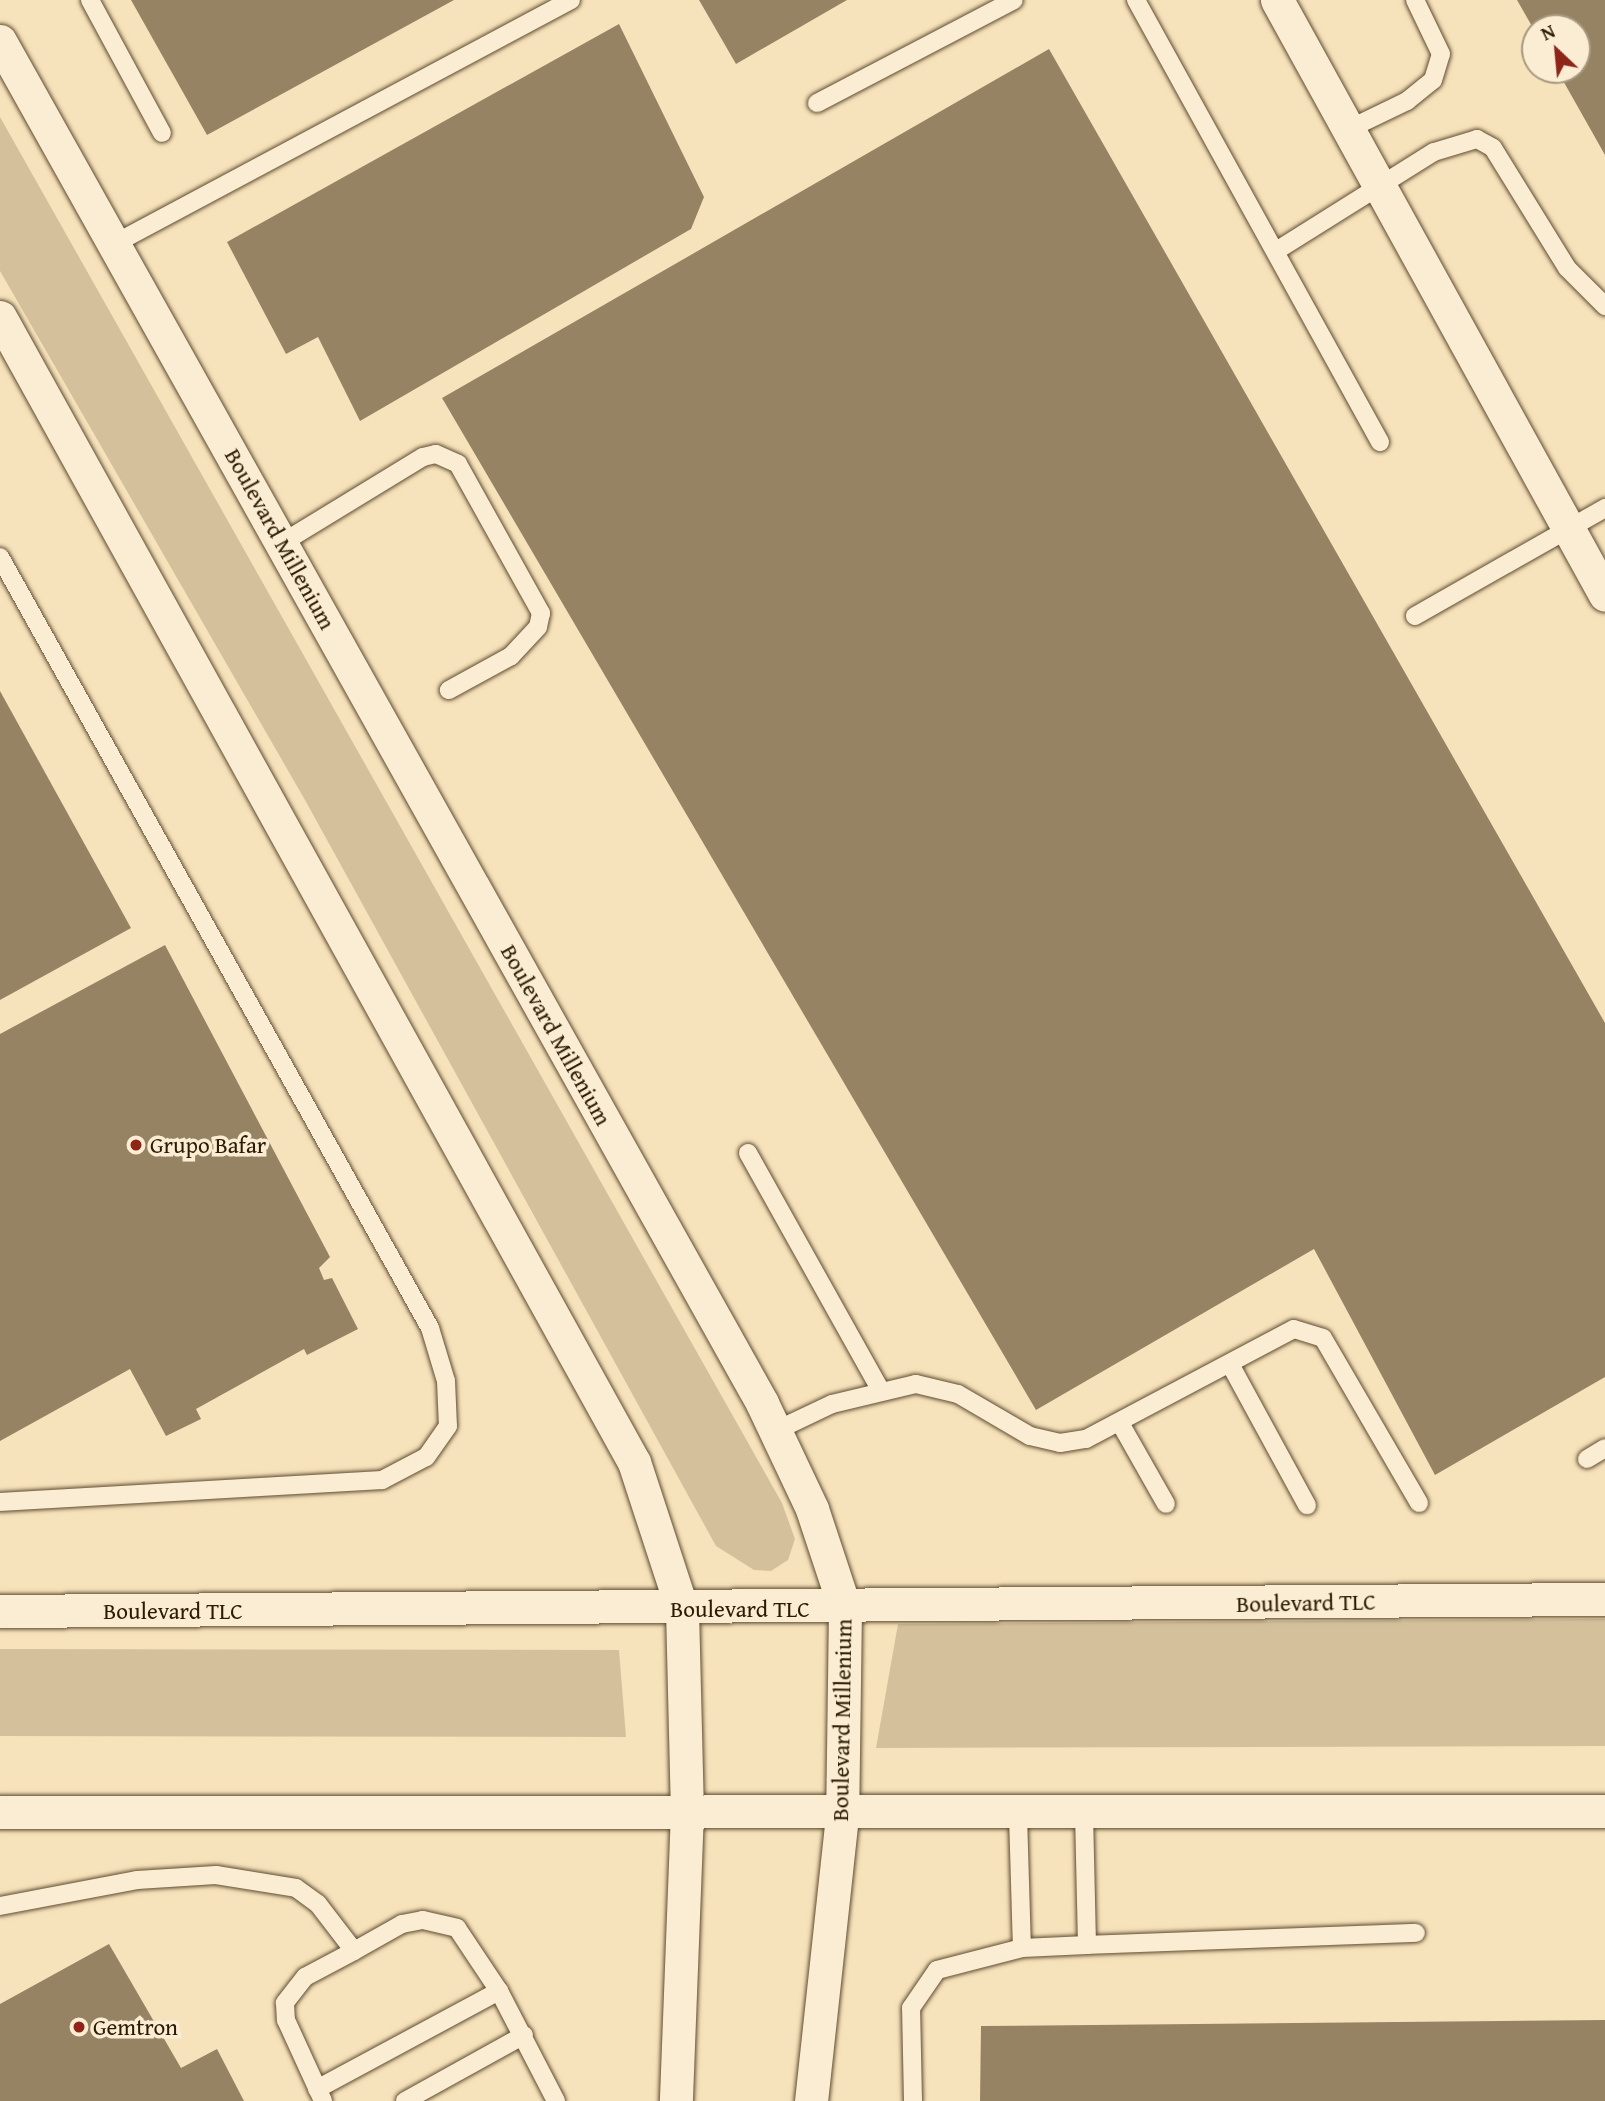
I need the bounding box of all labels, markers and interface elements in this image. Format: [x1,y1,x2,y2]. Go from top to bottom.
north arrow [1521,14,1591,84]
text: N [1536,17,1560,47]
street label: Boulevard Millenium [219,444,341,634]
street label: Boulevard Millenium [495,940,617,1130]
place label: Grupo Bafar [150,1131,266,1159]
marker: Grupo Bafar [128,1137,144,1153]
street label: Boulevard TLC [1236,1588,1376,1618]
street label: Boulevard TLC [670,1595,810,1623]
street label: Boulevard TLC [103,1597,243,1625]
street label: Boulevard Millenium [826,1618,858,1822]
place label: Gemtron [93,2013,178,2041]
marker: Gemtron [71,2019,87,2035]

